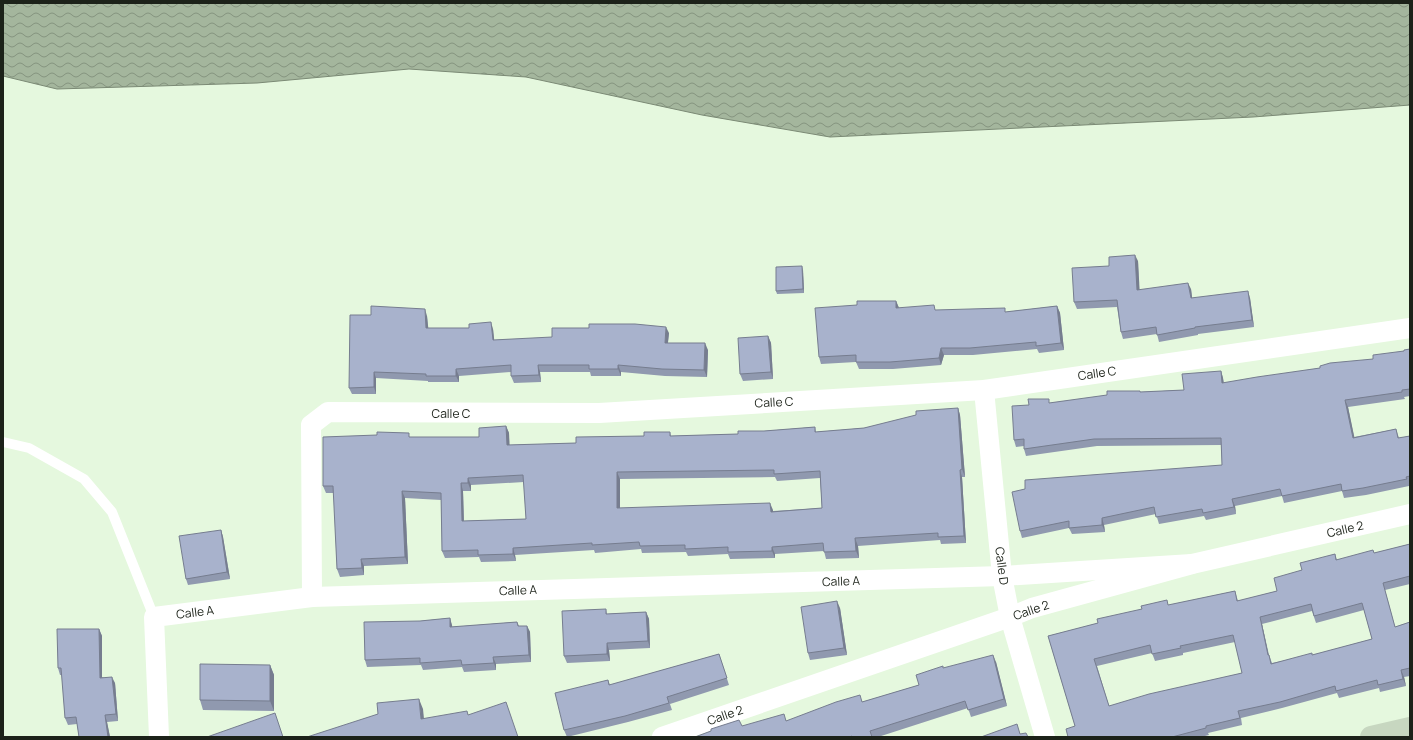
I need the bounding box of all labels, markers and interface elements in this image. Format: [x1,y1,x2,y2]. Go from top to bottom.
street label: Calle C [1077,362,1118,384]
street label: Calle C [754,392,794,412]
street label: Calle C [432,405,471,422]
street label: Calle 2 [1325,517,1365,541]
street label: Calle D [991,546,1013,586]
street label: Calle A [822,572,861,590]
street label: Calle A [499,581,538,599]
street label: Calle 2 [1011,596,1051,624]
street label: Calle A [175,601,215,623]
street label: Calle 2 [705,701,745,729]

